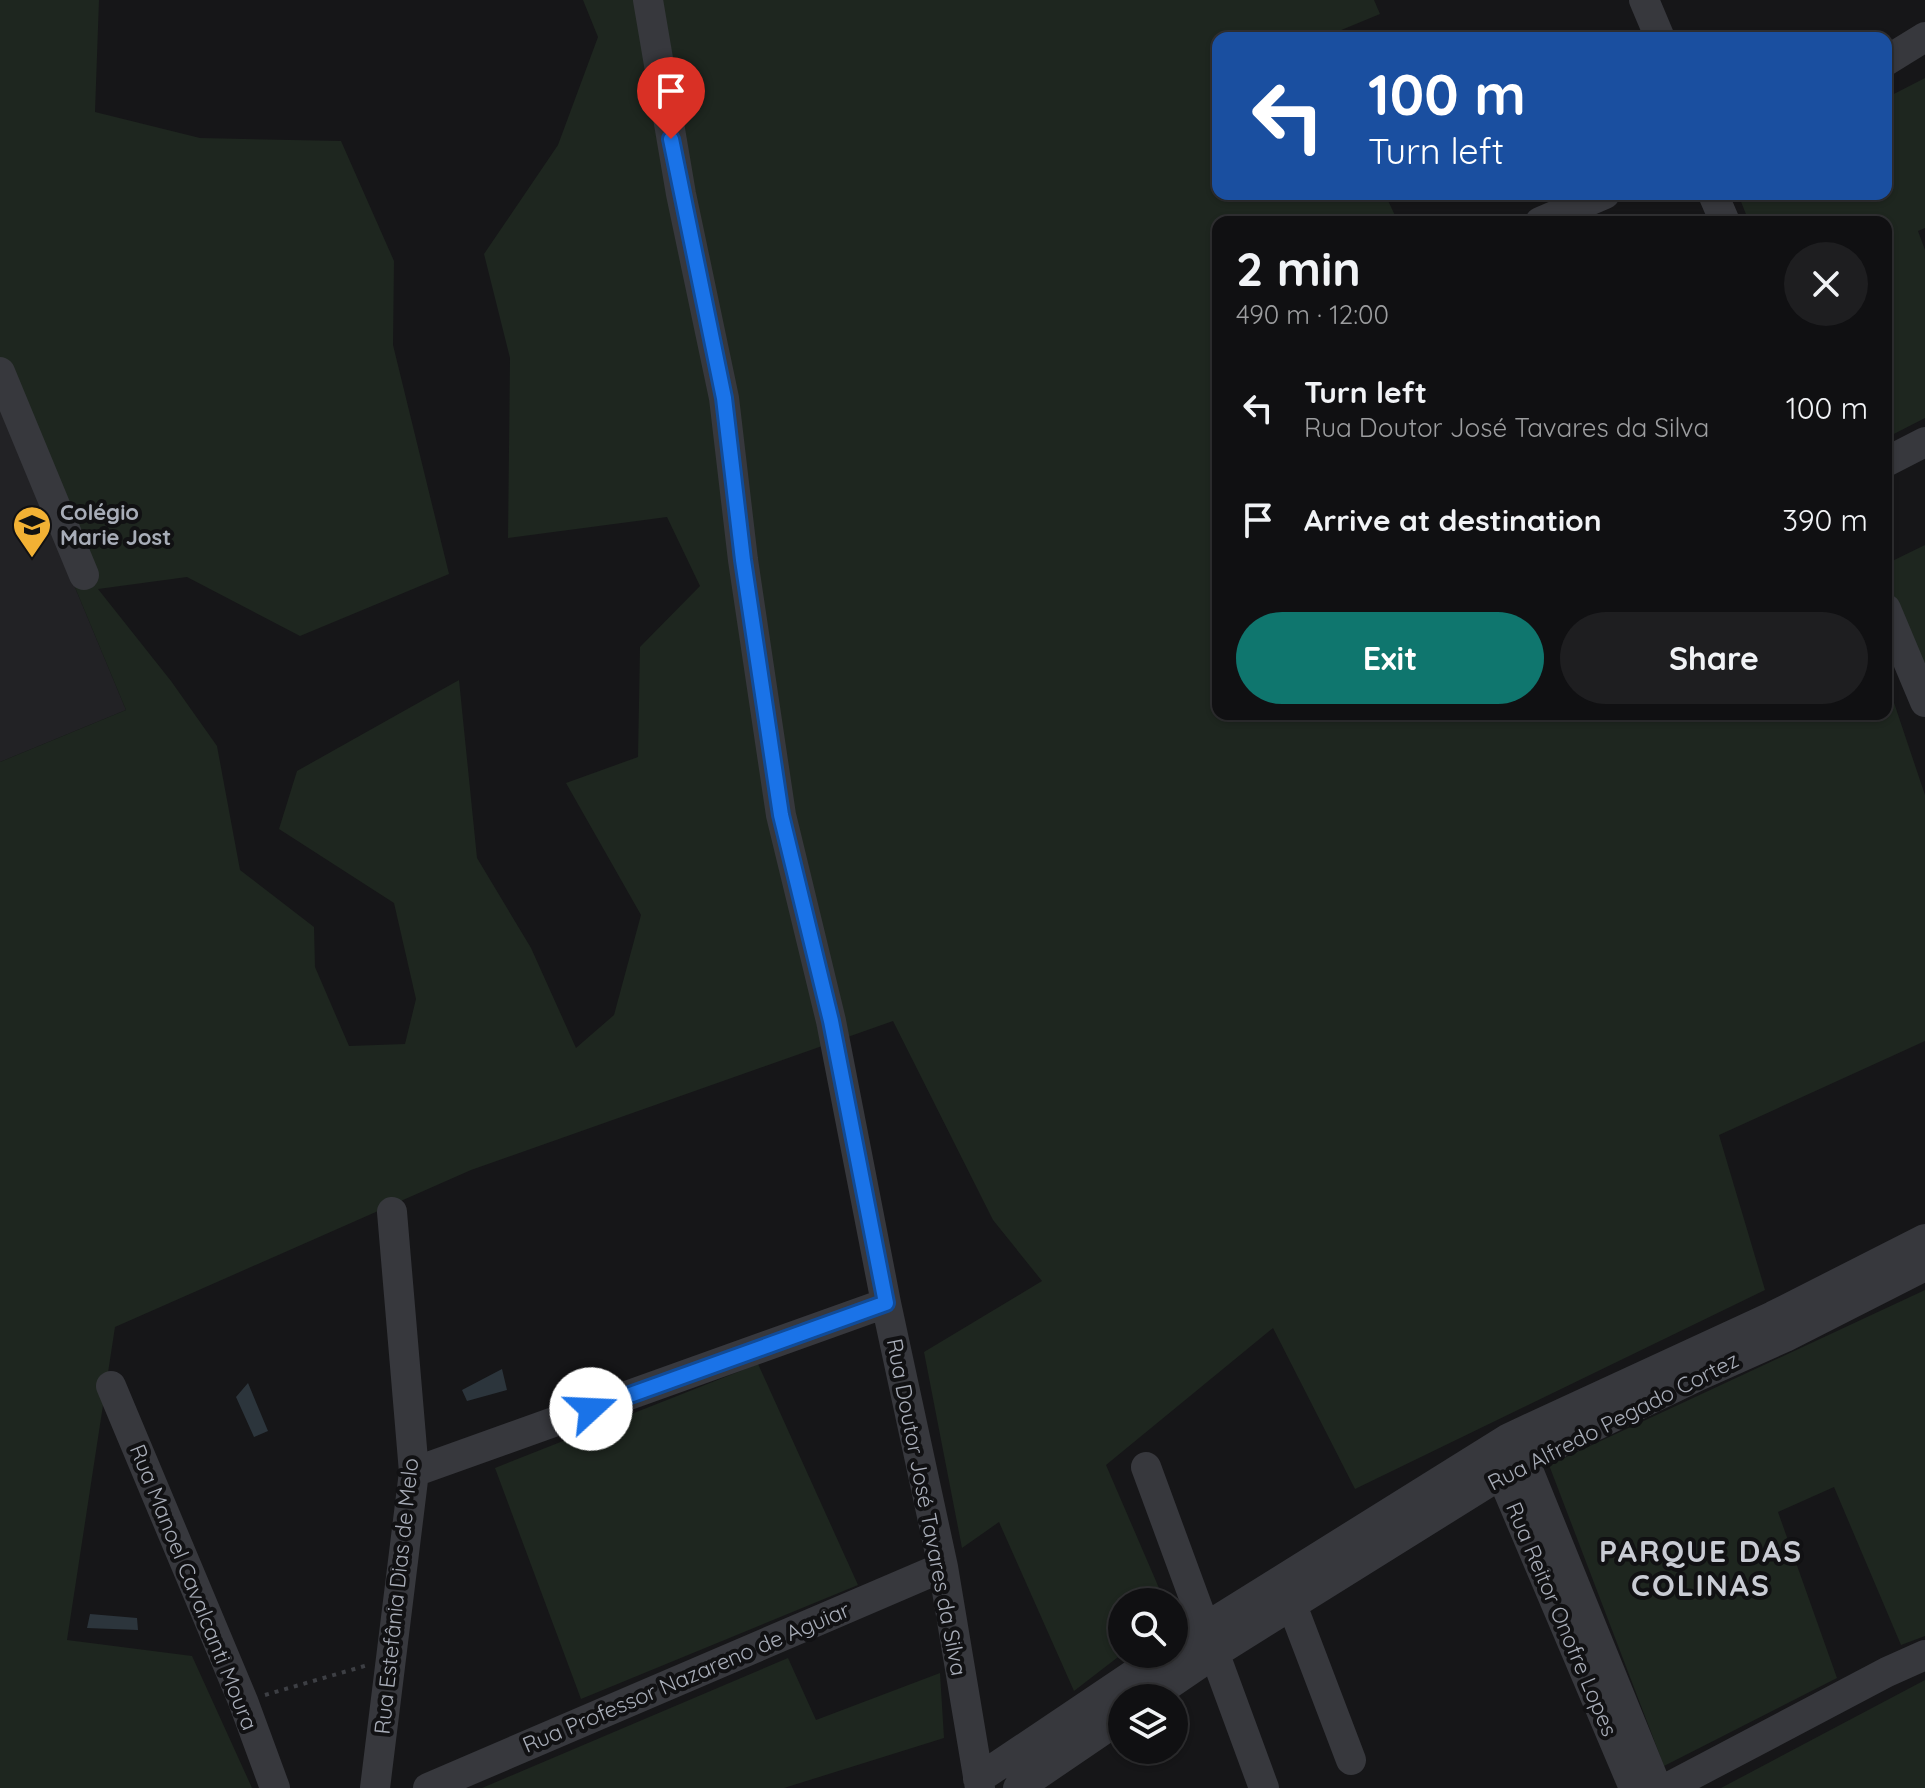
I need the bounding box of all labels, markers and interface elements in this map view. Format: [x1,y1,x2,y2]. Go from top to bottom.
pin [637,57,705,139]
text: 100 m [1368,59,1526,129]
icon: left [1236,64,1340,168]
icon: arrive [649,69,693,113]
text: Turn left [1368,128,1504,173]
text: 2 min [1236,238,1361,298]
button: close [1784,242,1868,326]
text: 490 m · 12:00 [1236,298,1389,331]
text: Turn left [1304,373,1427,411]
icon: left [1236,386,1280,430]
text: 100 m [1786,389,1868,427]
text: Rua Doutor José Tavares da Silva [1304,411,1709,444]
place label: Colégio Marie Jost [60,498,171,551]
icon: arrive [1236,498,1280,542]
text: Arrive at destination [1304,501,1602,539]
text: 390 m [1782,501,1868,539]
school or university icon: Colégio Marie Jost [11,504,53,559]
button: Exit [1236,612,1544,704]
button: Share [1560,612,1868,704]
street label: Rua Doutor José Tavares da Silva [881,1336,973,1678]
street label: Rua Alfredo Pegado Cortez [1483,1345,1743,1497]
position arrow [549,1367,633,1451]
street label: Rua Manoel Cavalcanti Moura [124,1440,264,1734]
street label: Rua Estefânia Dias de Melo [368,1456,424,1736]
street label: Rua Reitor Onofre Lopes [1500,1498,1624,1740]
district label: PARQUE DAS COLINAS [1599,1532,1803,1604]
map controls [1108,1588,1188,1764]
button: search [1108,1588,1188,1668]
street label: Rua Professor Nazareno de Aguiar [518,1595,854,1759]
button: layers [1108,1684,1188,1764]

